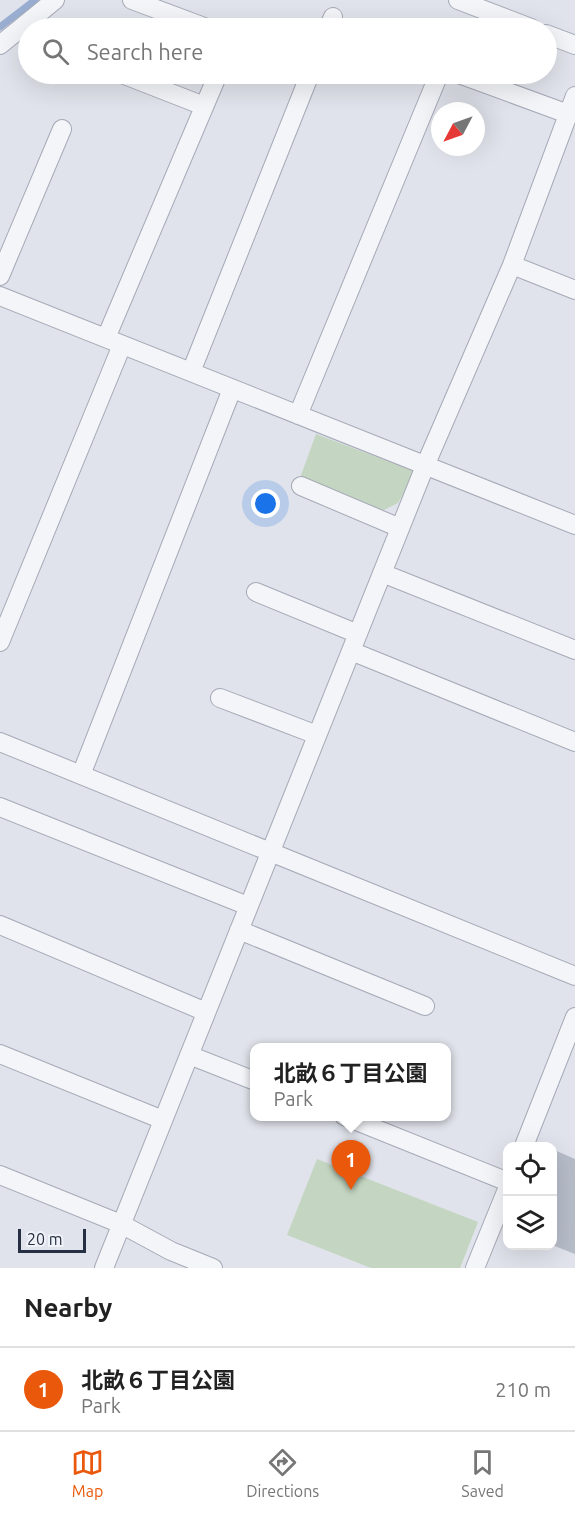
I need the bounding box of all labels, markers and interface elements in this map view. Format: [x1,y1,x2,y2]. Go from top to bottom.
search box [18,18,557,84]
icon: search [39,35,72,68]
text: Search here [87,39,203,64]
north arrow [431,102,485,156]
your location [251,489,280,518]
popup [250,1043,451,1121]
text: 北畝６丁目公園 [273,1060,428,1085]
text: Park [273,1087,313,1110]
pin: 1 [332,1140,370,1190]
map controls [503,1142,557,1250]
button: locate [503,1142,557,1196]
button: layers [503,1196,557,1250]
scale bar [18,1226,86,1254]
text: 20 m [27,1230,63,1248]
text: Nearby [24,1293,112,1322]
text: 北畝６丁目公園 [81,1367,235,1392]
text: 1 [38,1378,49,1401]
text: 210 m [495,1378,551,1401]
text: Park [81,1394,121,1417]
tab: Map [71,1446,104,1500]
tab: Directions [246,1446,319,1500]
tab: Saved [461,1446,504,1500]

